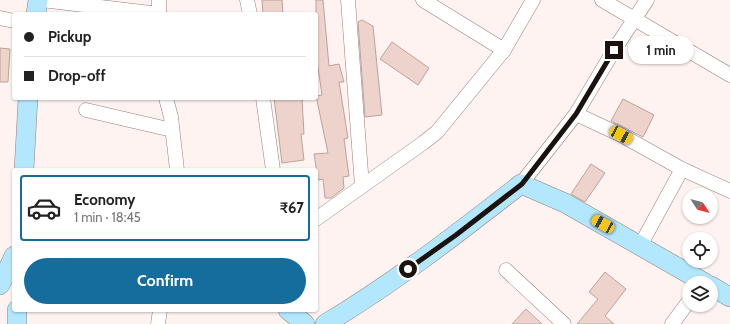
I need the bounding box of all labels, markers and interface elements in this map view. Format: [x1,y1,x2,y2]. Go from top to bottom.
text: Pickup [48,28,91,46]
callout: 1 min [628,36,694,64]
route end [605,41,623,59]
text: 1 min [646,42,676,58]
text: Drop-off [48,67,106,85]
car [608,124,634,146]
north arrow [682,188,718,224]
map controls [682,188,718,312]
icon: car [26,190,62,226]
text: Economy [74,191,135,209]
text: ₹67 [280,199,304,217]
text: 1 min · 18:45 [74,209,141,225]
car [590,213,616,235]
button: locate [682,232,718,268]
button: Confirm [24,258,306,304]
route start [399,260,417,278]
button: layers [682,276,718,312]

